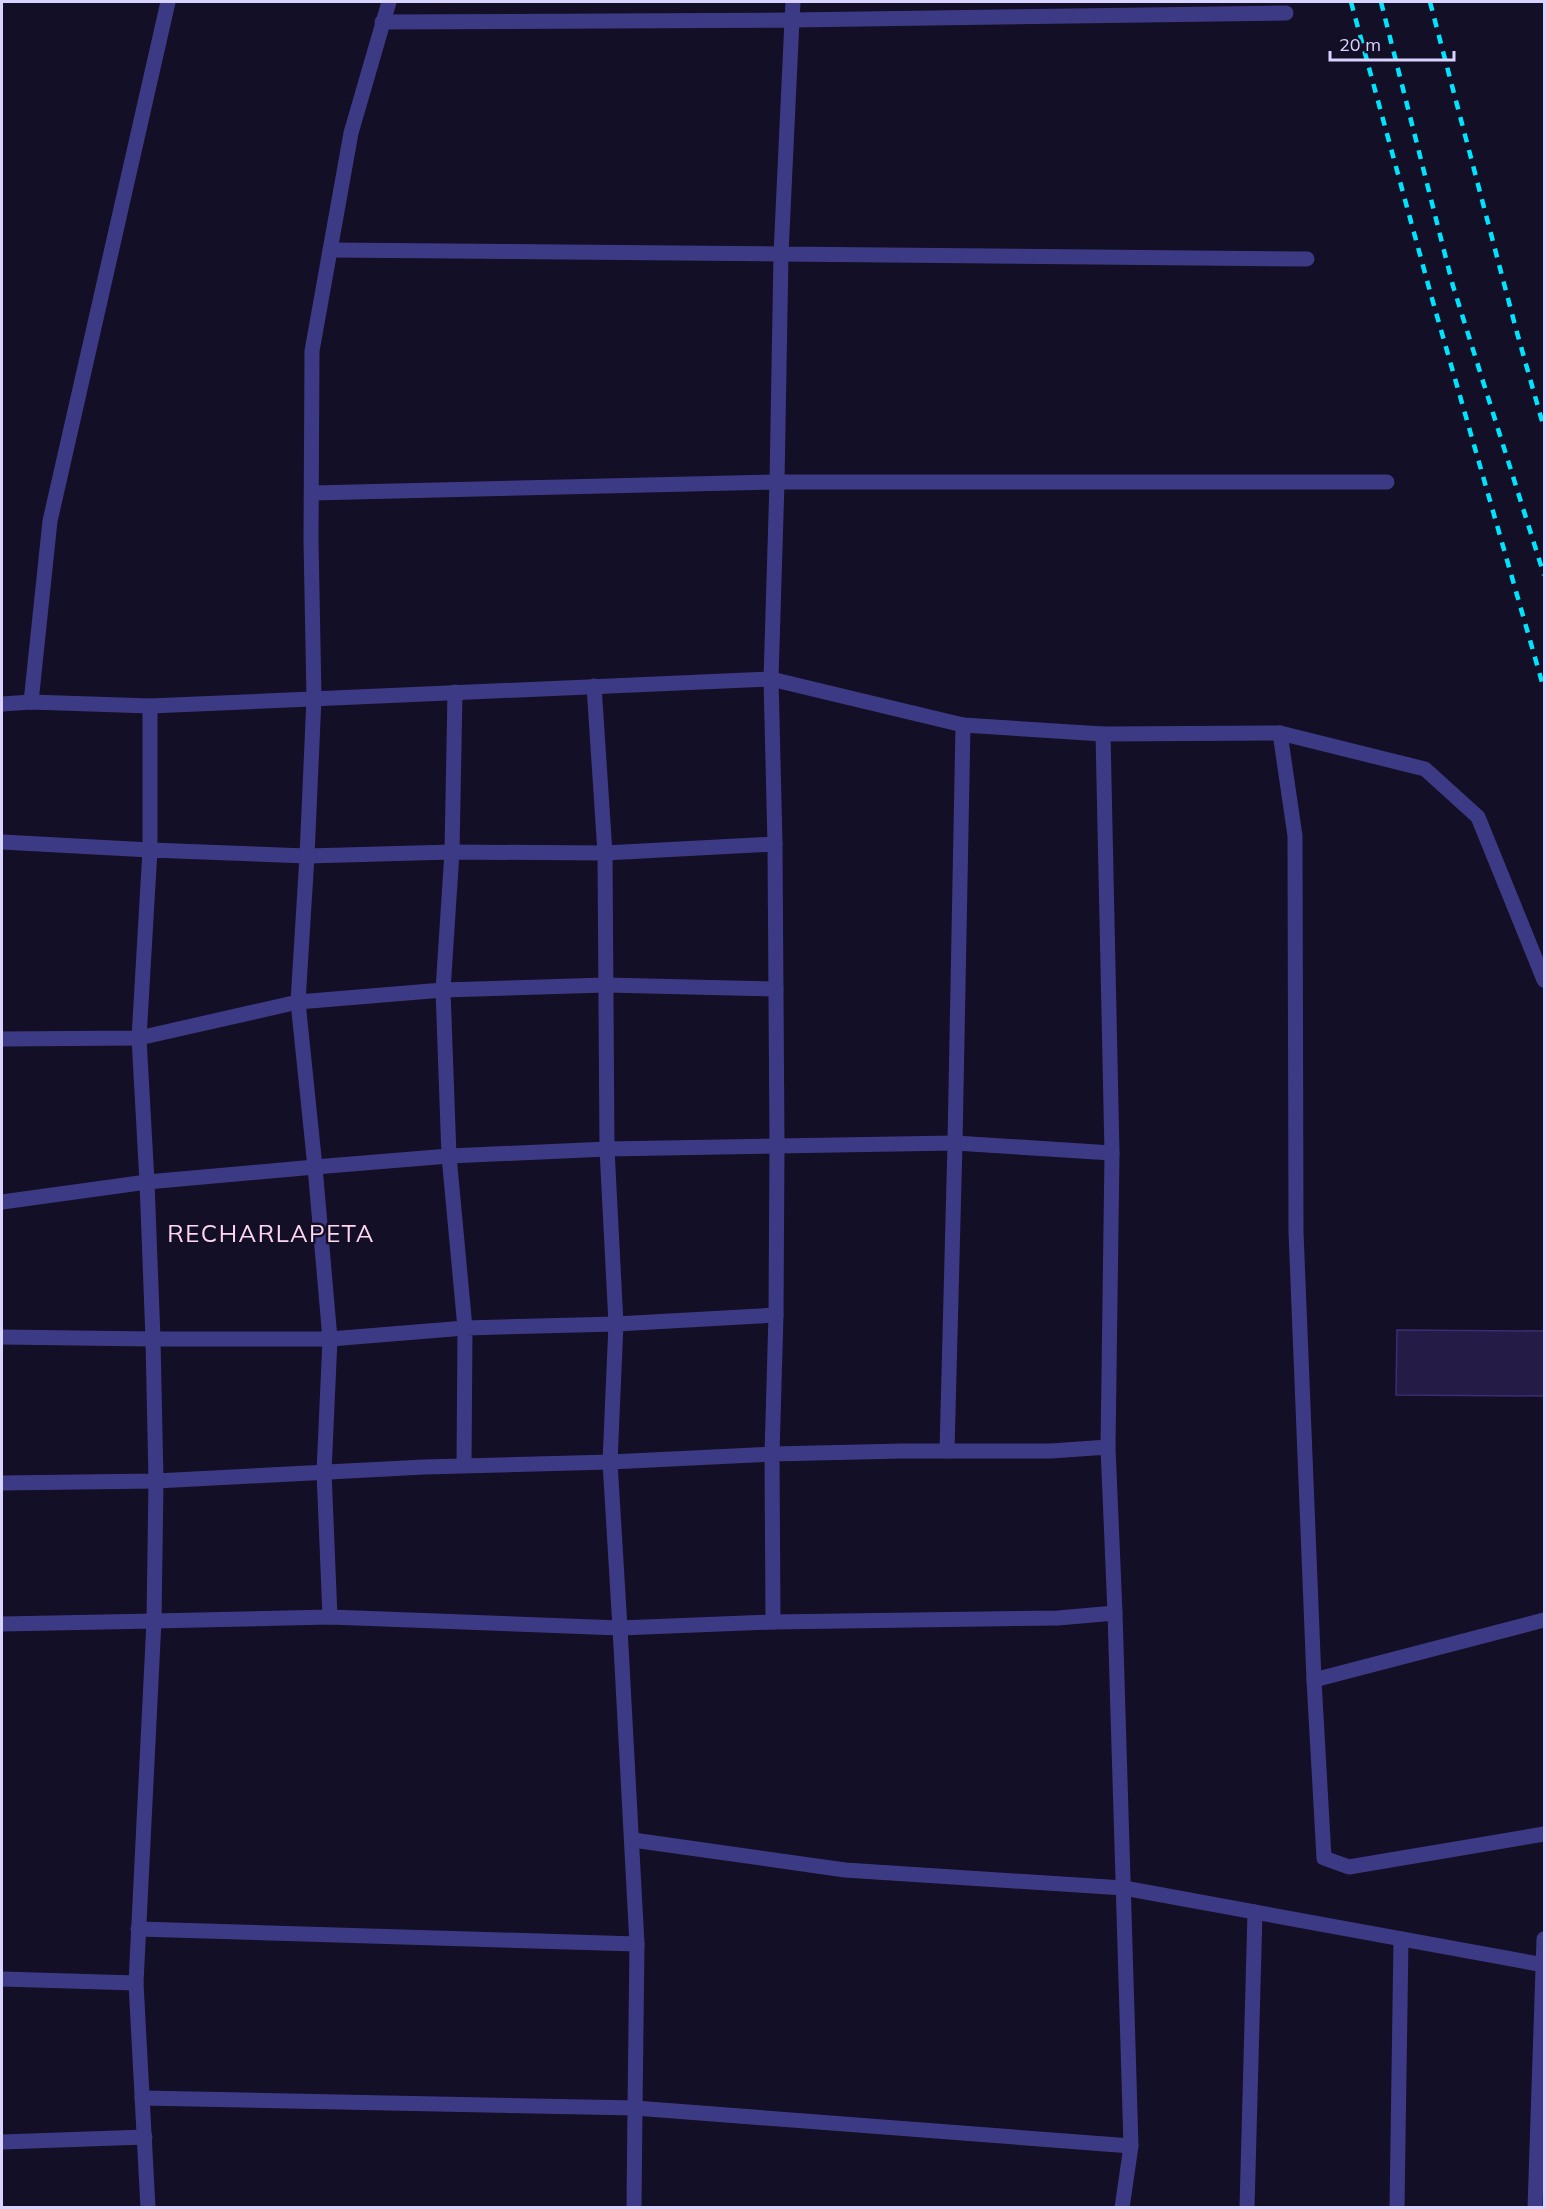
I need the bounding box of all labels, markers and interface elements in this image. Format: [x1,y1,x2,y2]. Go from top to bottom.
scale bar [1330,24,1454,62]
text: 20 m [1339,33,1381,56]
district label: RECHARLAPETA [167,1218,375,1248]

